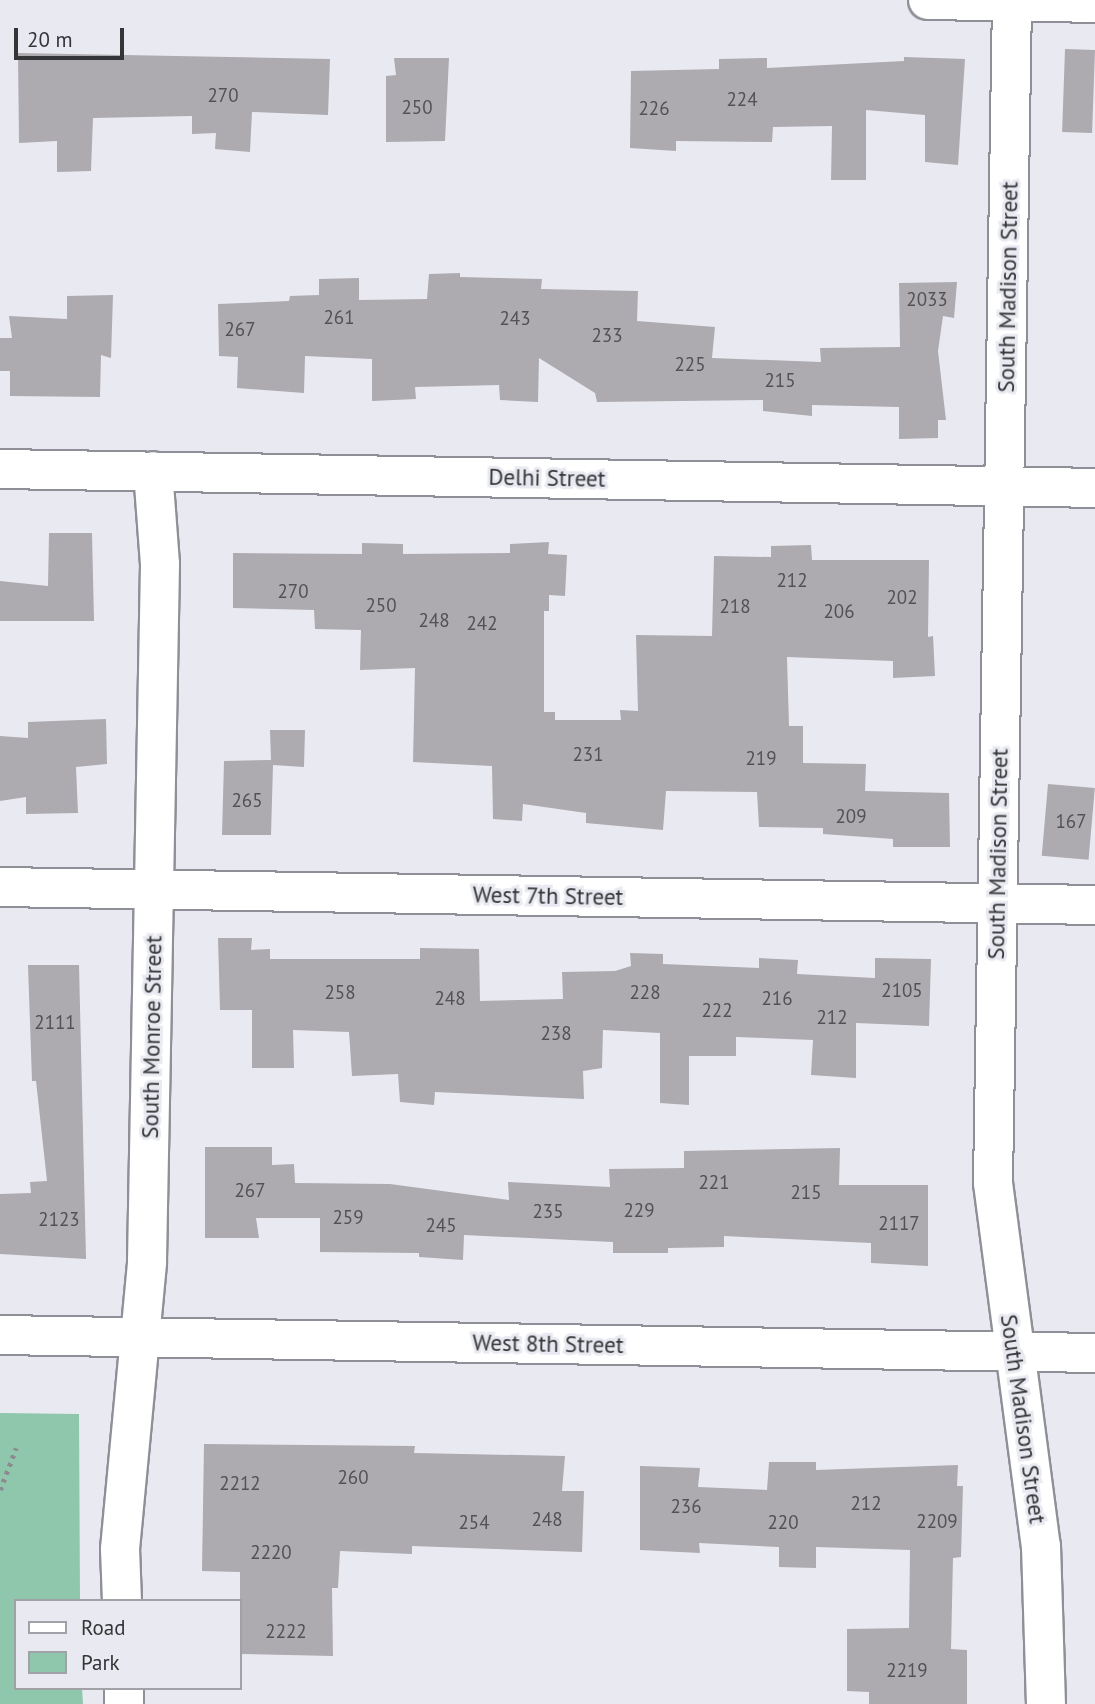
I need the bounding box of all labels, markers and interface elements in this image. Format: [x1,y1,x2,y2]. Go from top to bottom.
scale bar [18,14,128,58]
text: 20 m [27,26,73,53]
house number: 270 [207,85,239,107]
house number: 224 [726,89,758,111]
house number: 250 [401,97,433,119]
house number: 226 [638,98,670,120]
street label: South Madison Street [992,181,1024,393]
house number: 2033 [906,289,948,311]
house number: 261 [323,307,355,329]
house number: 243 [499,308,531,330]
house number: 267 [224,319,256,341]
house number: 233 [591,325,623,347]
house number: 225 [674,354,706,376]
house number: 215 [764,370,796,392]
street label: Delhi Street [488,463,606,493]
house number: 212 [776,570,808,592]
house number: 270 [277,581,309,603]
house number: 202 [886,587,918,609]
house number: 250 [365,595,397,617]
house number: 218 [719,596,751,618]
house number: 206 [823,601,855,623]
house number: 248 [418,610,450,632]
house number: 242 [466,613,498,635]
house number: 231 [572,744,604,766]
house number: 219 [745,748,777,770]
street label: South Madison Street [982,748,1014,960]
house number: 265 [231,790,263,812]
house number: 209 [835,806,867,828]
house number: 167 [1055,811,1087,833]
street label: West 7th Street [472,881,624,911]
street label: South Monroe Street [136,935,168,1139]
house number: 2105 [881,980,923,1002]
house number: 258 [324,982,356,1004]
house number: 228 [629,982,661,1004]
house number: 248 [434,988,466,1010]
house number: 216 [761,988,793,1010]
house number: 222 [701,1000,733,1022]
house number: 212 [816,1007,848,1029]
house number: 2111 [34,1012,76,1034]
house number: 238 [540,1023,572,1045]
house number: 221 [698,1172,730,1194]
house number: 267 [234,1180,266,1202]
house number: 215 [790,1182,822,1204]
house number: 229 [623,1200,655,1222]
house number: 235 [532,1201,564,1223]
house number: 259 [332,1207,364,1229]
house number: 2123 [38,1209,80,1231]
house number: 2117 [878,1213,920,1235]
house number: 245 [425,1215,457,1237]
street label: South Madison Street [995,1313,1051,1525]
street label: West 8th Street [472,1329,624,1359]
house number: 260 [337,1467,369,1489]
house number: 2212 [219,1473,261,1495]
house number: 212 [850,1493,882,1515]
house number: 236 [670,1496,702,1518]
house number: 248 [531,1509,563,1531]
house number: 2209 [916,1511,958,1533]
house number: 254 [458,1512,490,1534]
house number: 220 [767,1512,799,1534]
house number: 2220 [250,1542,292,1564]
legend [14,1599,242,1690]
text: Road [81,1614,125,1641]
house number: 2222 [265,1621,307,1643]
text: Park [81,1649,120,1676]
house number: 2219 [886,1660,928,1682]

